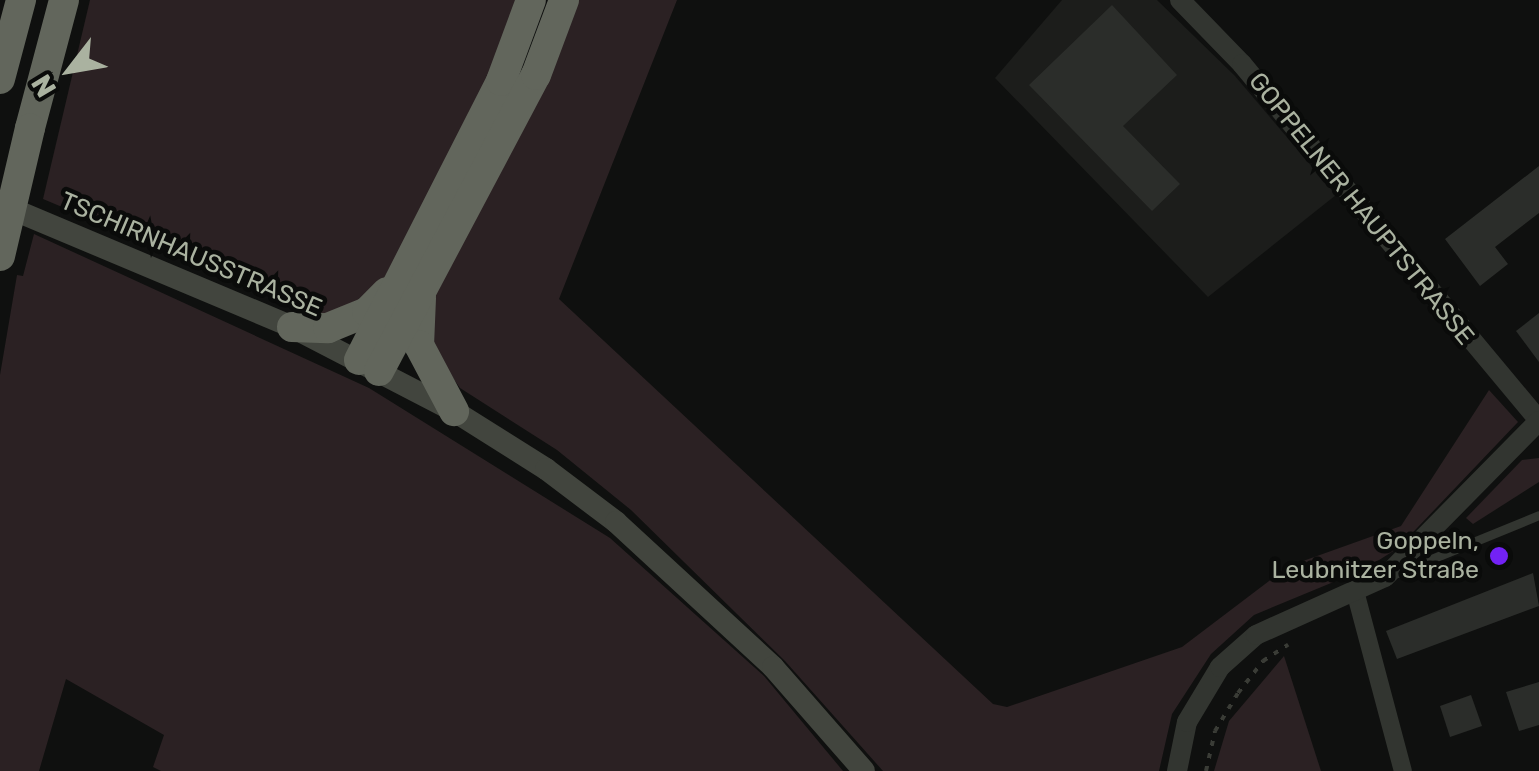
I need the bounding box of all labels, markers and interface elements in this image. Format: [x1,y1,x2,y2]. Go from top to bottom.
north arrow [20,20,120,120]
street label: GOPPELNER HAUPTSTRASSE [1242,67,1480,351]
text: N [25,69,63,103]
street label: TSCHIRNHAUSSTRASSE [56,186,326,324]
place label: Goppeln, Leubnitzer Straße [1271,527,1479,586]
marker: Goppeln, Leubnitzer Straße [1488,545,1510,567]

